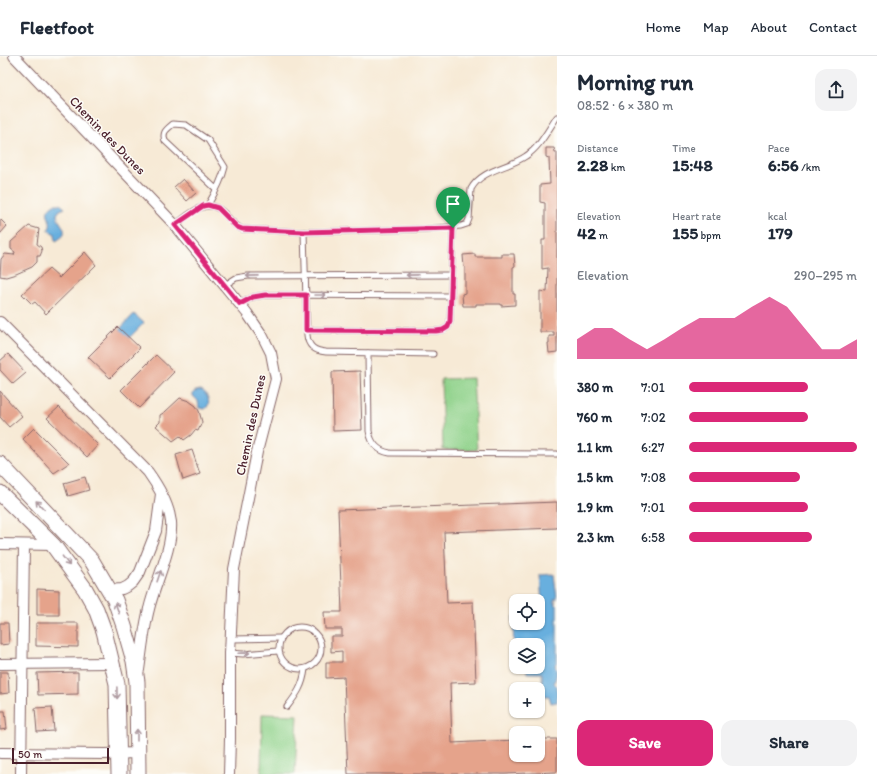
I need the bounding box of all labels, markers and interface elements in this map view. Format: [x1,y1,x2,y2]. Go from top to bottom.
text: Fleetfoot [20,16,94,39]
text: Home [646,19,681,36]
text: Map [703,19,729,36]
text: About [751,19,787,36]
text: Contact [809,19,857,36]
text: Morning run [577,69,693,96]
button: share [815,69,857,111]
street label: Chemin des Dunes [66,93,149,178]
text: 08:52 · 6 × 380 m [577,98,673,113]
text: Distance [577,142,618,155]
text: Time [672,142,696,155]
text: Pace [768,142,790,155]
text: 2.28 [577,155,608,175]
text: 15:48 [672,155,713,175]
text: 6:56 [768,155,799,175]
text: km [608,161,625,174]
text: /km [799,161,820,174]
pin [436,187,470,228]
icon: arrive [442,193,464,215]
text: Elevation [577,210,621,223]
text: Heart rate [672,210,721,223]
text: kcal [768,210,787,223]
text: 42 [577,223,596,243]
text: 155 [672,223,698,243]
text: 179 [768,223,793,243]
text: m [596,229,608,242]
text: bpm [698,229,721,242]
text: Elevation [577,268,629,283]
text: 290–295 m [794,268,857,283]
one-way arrow [406,271,419,279]
one-way arrow [246,273,259,280]
one-way arrow [313,291,326,299]
street label: Chemin des Dunes [232,373,269,477]
text: 380 m [577,380,613,395]
text: 7:01 [641,380,665,395]
text: 760 m [577,410,612,425]
text: 7:02 [641,410,665,425]
text: 1.1 km [577,440,612,455]
text: 6:27 [641,440,664,455]
text: 1.5 km [577,470,613,485]
text: 7:08 [641,470,666,485]
one-way arrow [35,500,44,510]
text: 1.9 km [577,500,613,515]
text: 7:01 [641,500,665,515]
text: 2.3 km [577,530,614,545]
text: 6:58 [641,530,665,545]
one-way arrow [61,556,70,567]
one-way arrow [156,569,163,582]
map controls [509,594,545,762]
button: locate [509,594,545,630]
one-way arrow [113,602,121,614]
button: layers [509,638,545,674]
one-way arrow [238,649,251,657]
button: + [509,682,545,718]
one-way arrow [114,686,121,699]
button: Save [577,720,713,766]
button: Share [721,720,857,766]
button: − [509,726,545,762]
one-way arrow [134,729,141,742]
scale bar [12,746,109,765]
text: 50 m [18,748,42,761]

